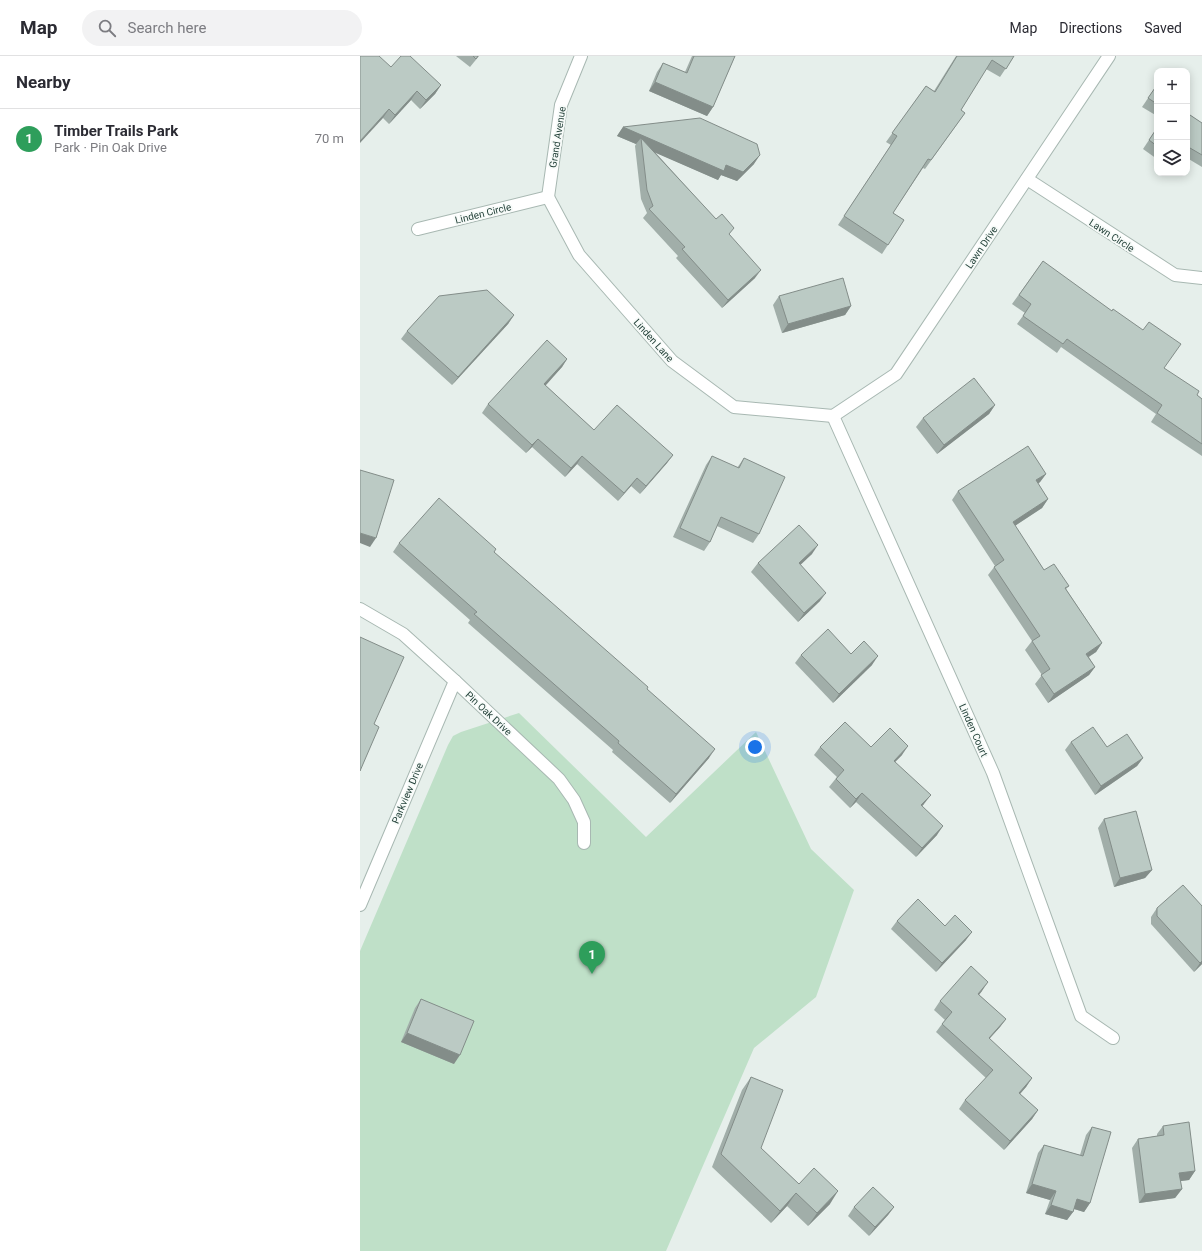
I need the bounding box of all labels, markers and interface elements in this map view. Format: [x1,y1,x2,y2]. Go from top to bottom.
search box [82,10,362,46]
text: Map [20,16,58,39]
icon: search [96,17,118,39]
text: Search here [128,19,206,37]
text: Map [1010,20,1037,36]
text: Directions [1059,20,1122,36]
text: Saved [1144,20,1182,36]
map controls [1154,68,1190,176]
button: + [1154,68,1190,104]
text: Nearby [16,72,71,92]
button: − [1154,104,1190,140]
street label: Grand Avenue [547,106,568,168]
text: Timber Trails Park [54,122,178,140]
text: 1 [25,131,33,146]
text: 70 m [315,131,344,146]
text: Park · Pin Oak Drive [54,140,167,155]
button: layers [1154,140,1190,176]
street label: Linden Circle [454,201,512,226]
street label: Lawn Circle [1087,217,1136,254]
street label: Lawn Drive [963,224,1000,271]
street label: Linden Lane [631,317,676,364]
street label: Pin Oak Drive [463,689,514,738]
street label: Linden Court [957,702,990,758]
your location [745,737,765,757]
street label: Parkview Drive [390,761,425,825]
pin: 1 [579,941,605,974]

